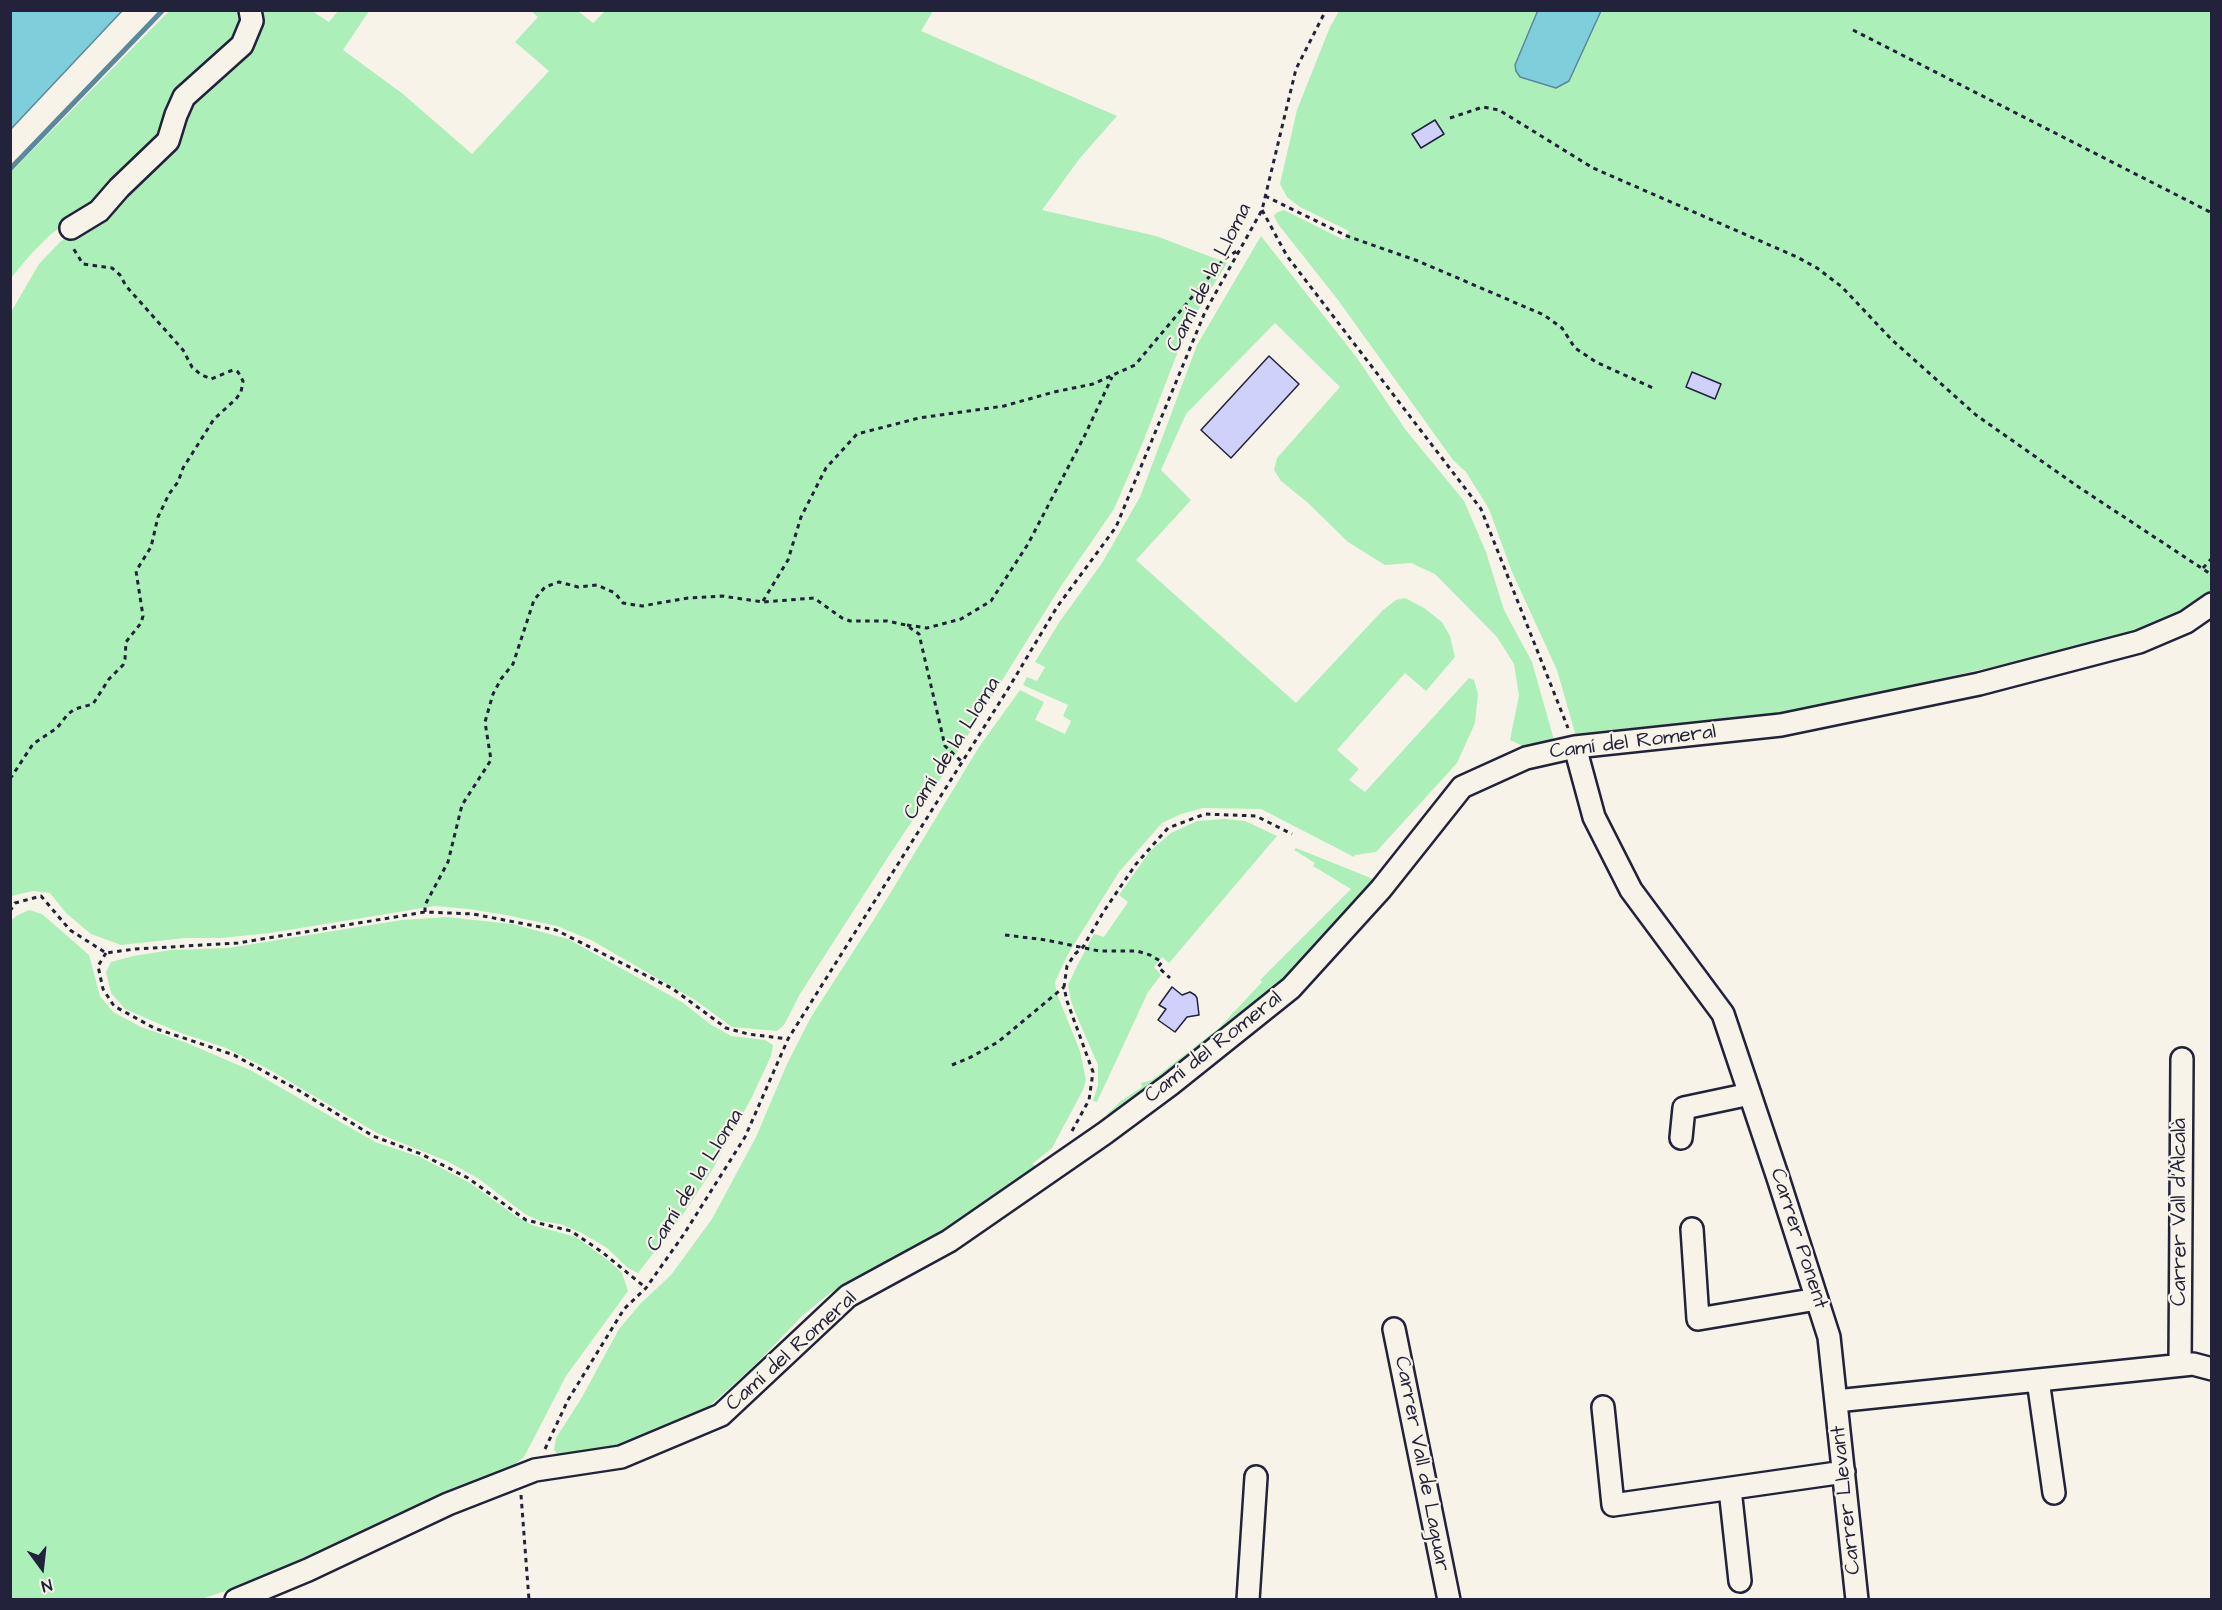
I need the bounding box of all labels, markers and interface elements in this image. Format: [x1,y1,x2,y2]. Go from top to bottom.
street label: Camí de la Lloma [1162,200,1258,356]
street label: Camí de la Lloma [899,673,1007,825]
street label: Camí del Romeral [1548,720,1718,766]
street label: Camí del Romeral [1140,987,1288,1109]
street label: Camí de la Lloma [642,1105,750,1257]
street label: Carrer Vall d'Alcalà [2168,1118,2194,1306]
street label: Carrer Ponent [1763,1166,1833,1312]
street label: Camí del Romeral [721,1287,863,1417]
street label: Carrer Vall de Laguar [1388,1354,1454,1574]
street label: Carrer Llevant [1827,1424,1867,1576]
north arrow [12,1538,72,1598]
text: N [39,1573,54,1597]

